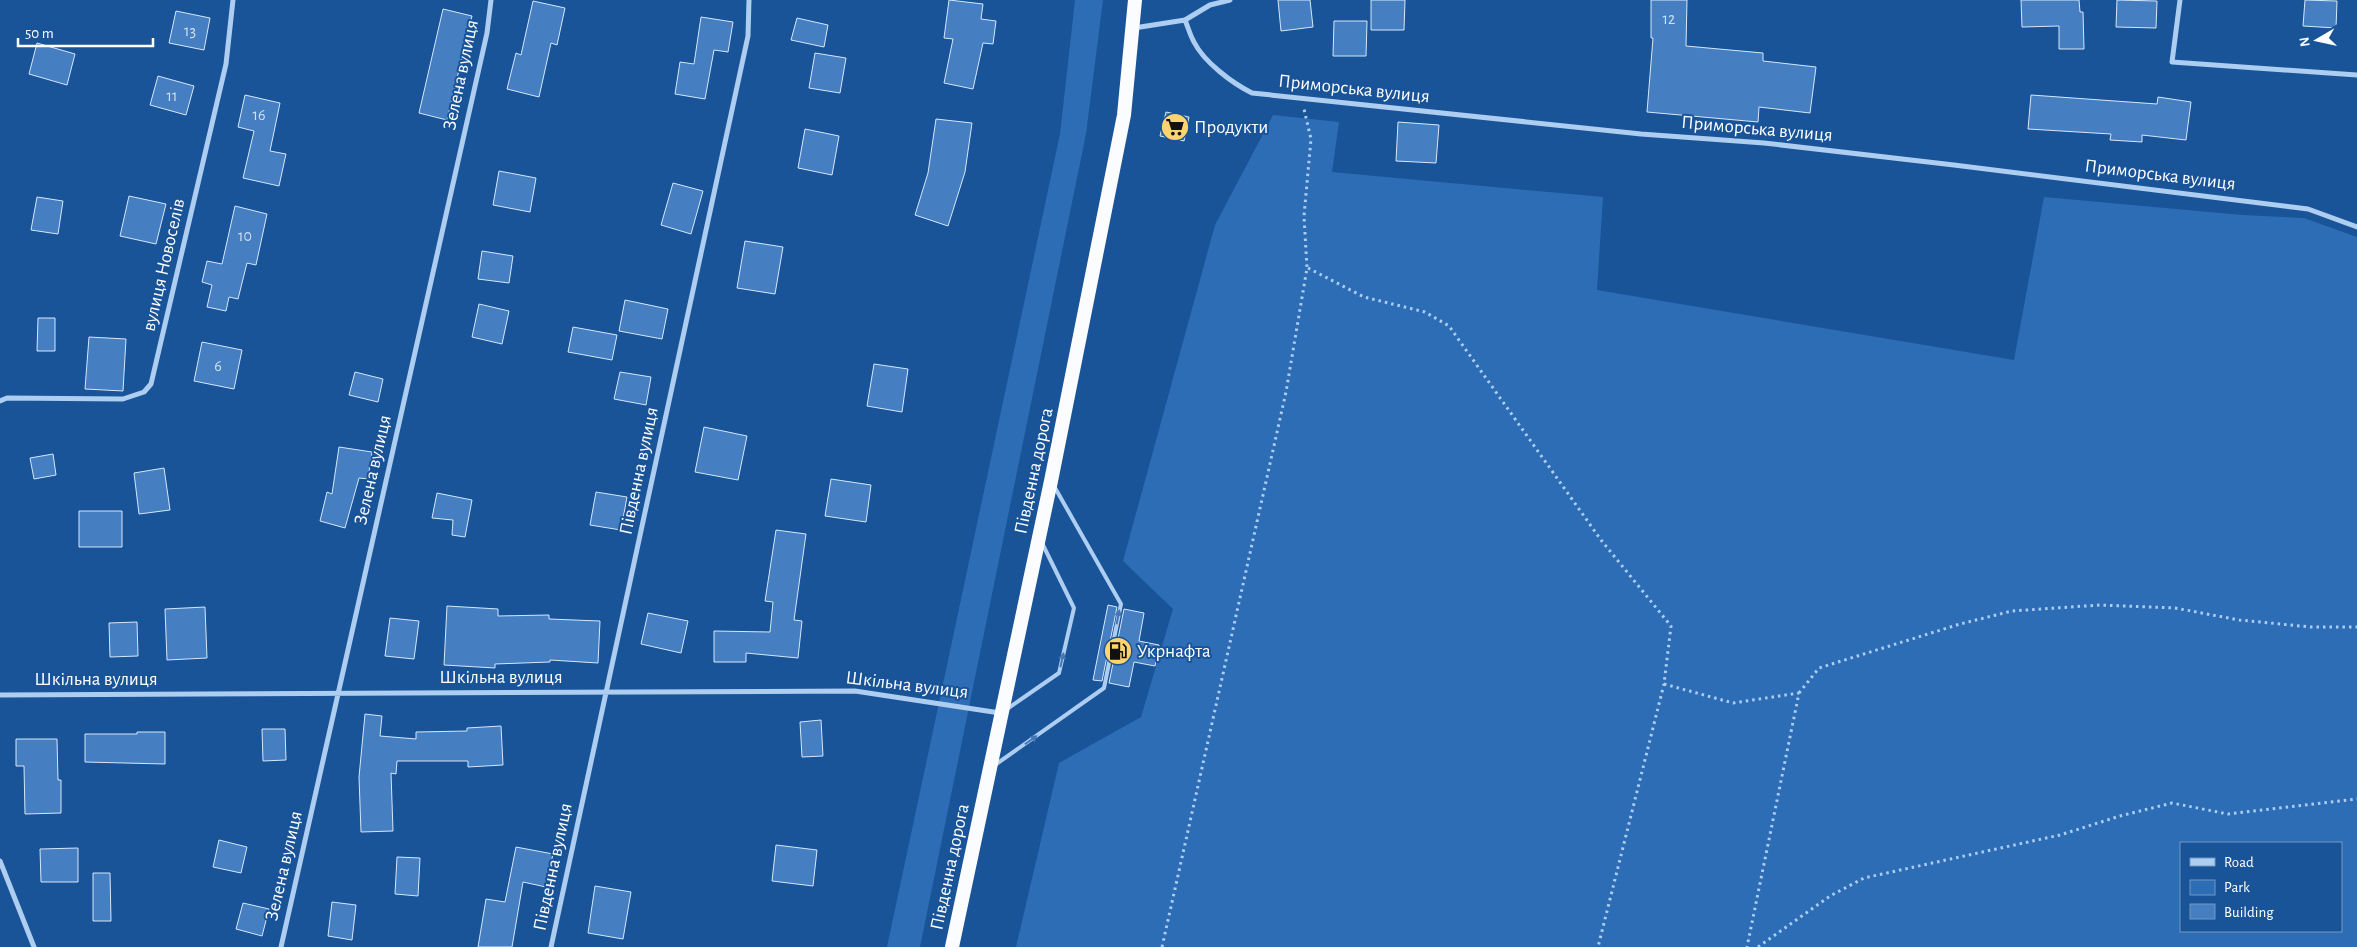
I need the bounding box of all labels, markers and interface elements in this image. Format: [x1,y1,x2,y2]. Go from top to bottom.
house number: 12 [1663,11,1675,27]
scale bar [18,15,152,47]
north arrow [2292,15,2342,65]
street label: Зелена вулиця [440,18,482,132]
house number: 13 [184,23,196,39]
text: 50 m [25,26,54,41]
text: N [2297,36,2313,48]
street label: Приморська вулиця [1277,72,1431,106]
house number: 11 [166,88,178,104]
house number: 16 [252,107,266,123]
supermarket icon: Продукти [1160,112,1190,142]
street label: Приморська вулиця [1680,113,1834,145]
place label: Продукти [1194,118,1268,137]
street label: Приморська вулиця [2083,156,2237,194]
street label: вулиця Новоселів [139,197,189,333]
house number: 10 [238,228,252,244]
house number: 6 [214,358,222,374]
street label: Південна вулиця [616,405,662,537]
street label: Південна дорога [1011,406,1057,536]
street label: Зелена вулиця [351,413,395,527]
one-way arrow [1115,608,1123,624]
fuel station icon: Укрнафта [1103,636,1133,666]
place label: Укрнафта [1137,642,1211,661]
one-way arrow [1058,653,1066,668]
street label: Шкільна вулиця [439,668,563,687]
street label: Шкільна вулиця [845,668,969,702]
street label: Шкільна вулиця [34,670,158,689]
one-way arrow [1024,735,1037,745]
street label: Південна вулиця [530,801,576,933]
street label: Південна дорога [927,802,973,932]
street label: Зелена вулиця [262,809,306,923]
legend [2180,842,2342,932]
text: Road [2224,855,2254,870]
text: Park [2224,880,2250,895]
text: Building [2224,905,2274,920]

